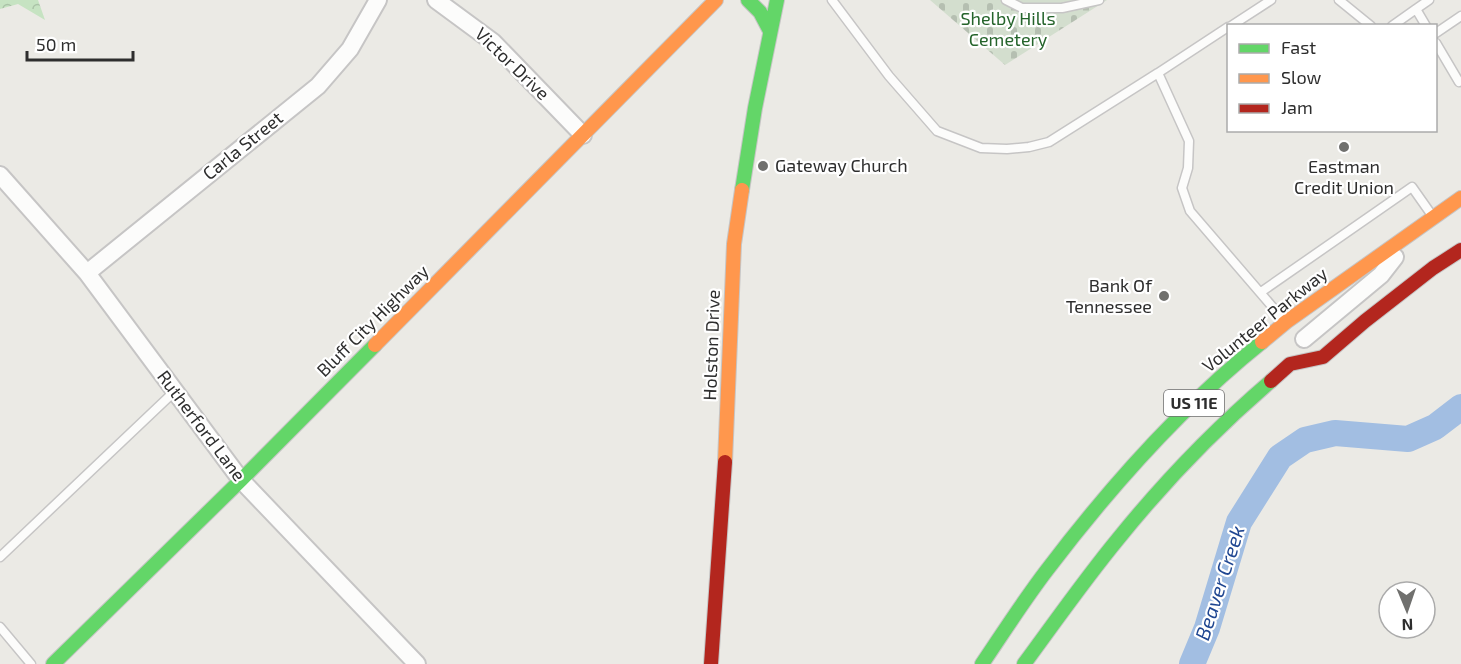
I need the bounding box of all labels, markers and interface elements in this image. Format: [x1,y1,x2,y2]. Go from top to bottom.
park label: Shelby Hills Cemetery [960,7,1056,50]
street label: Victor Drive [471,22,554,104]
scale bar [27,24,134,62]
legend [1227,24,1437,132]
text: 50 m [36,33,76,55]
text: Fast [1281,36,1316,58]
text: Slow [1281,66,1322,88]
text: Jam [1281,96,1313,118]
street label: Carla Street [198,106,287,184]
marker: Eastman Credit Union [1337,140,1351,154]
place label: Gateway Church [775,154,908,176]
place label: Eastman Credit Union [1294,155,1394,198]
marker: Gateway Church [756,159,770,173]
street label: Bluff City Highway [312,259,433,381]
street label: Volunteer Parkway [1197,262,1332,376]
place label: Bank Of Tennessee [1066,274,1153,317]
street label: Holston Drive [698,289,724,401]
marker: Bank Of Tennessee [1157,289,1171,303]
street label: Rutherford Lane [153,366,251,485]
road number: US 11E [1164,390,1224,416]
water label: Beaver Creek [1189,522,1249,643]
north arrow [1377,580,1437,640]
text: N [1401,616,1414,635]

